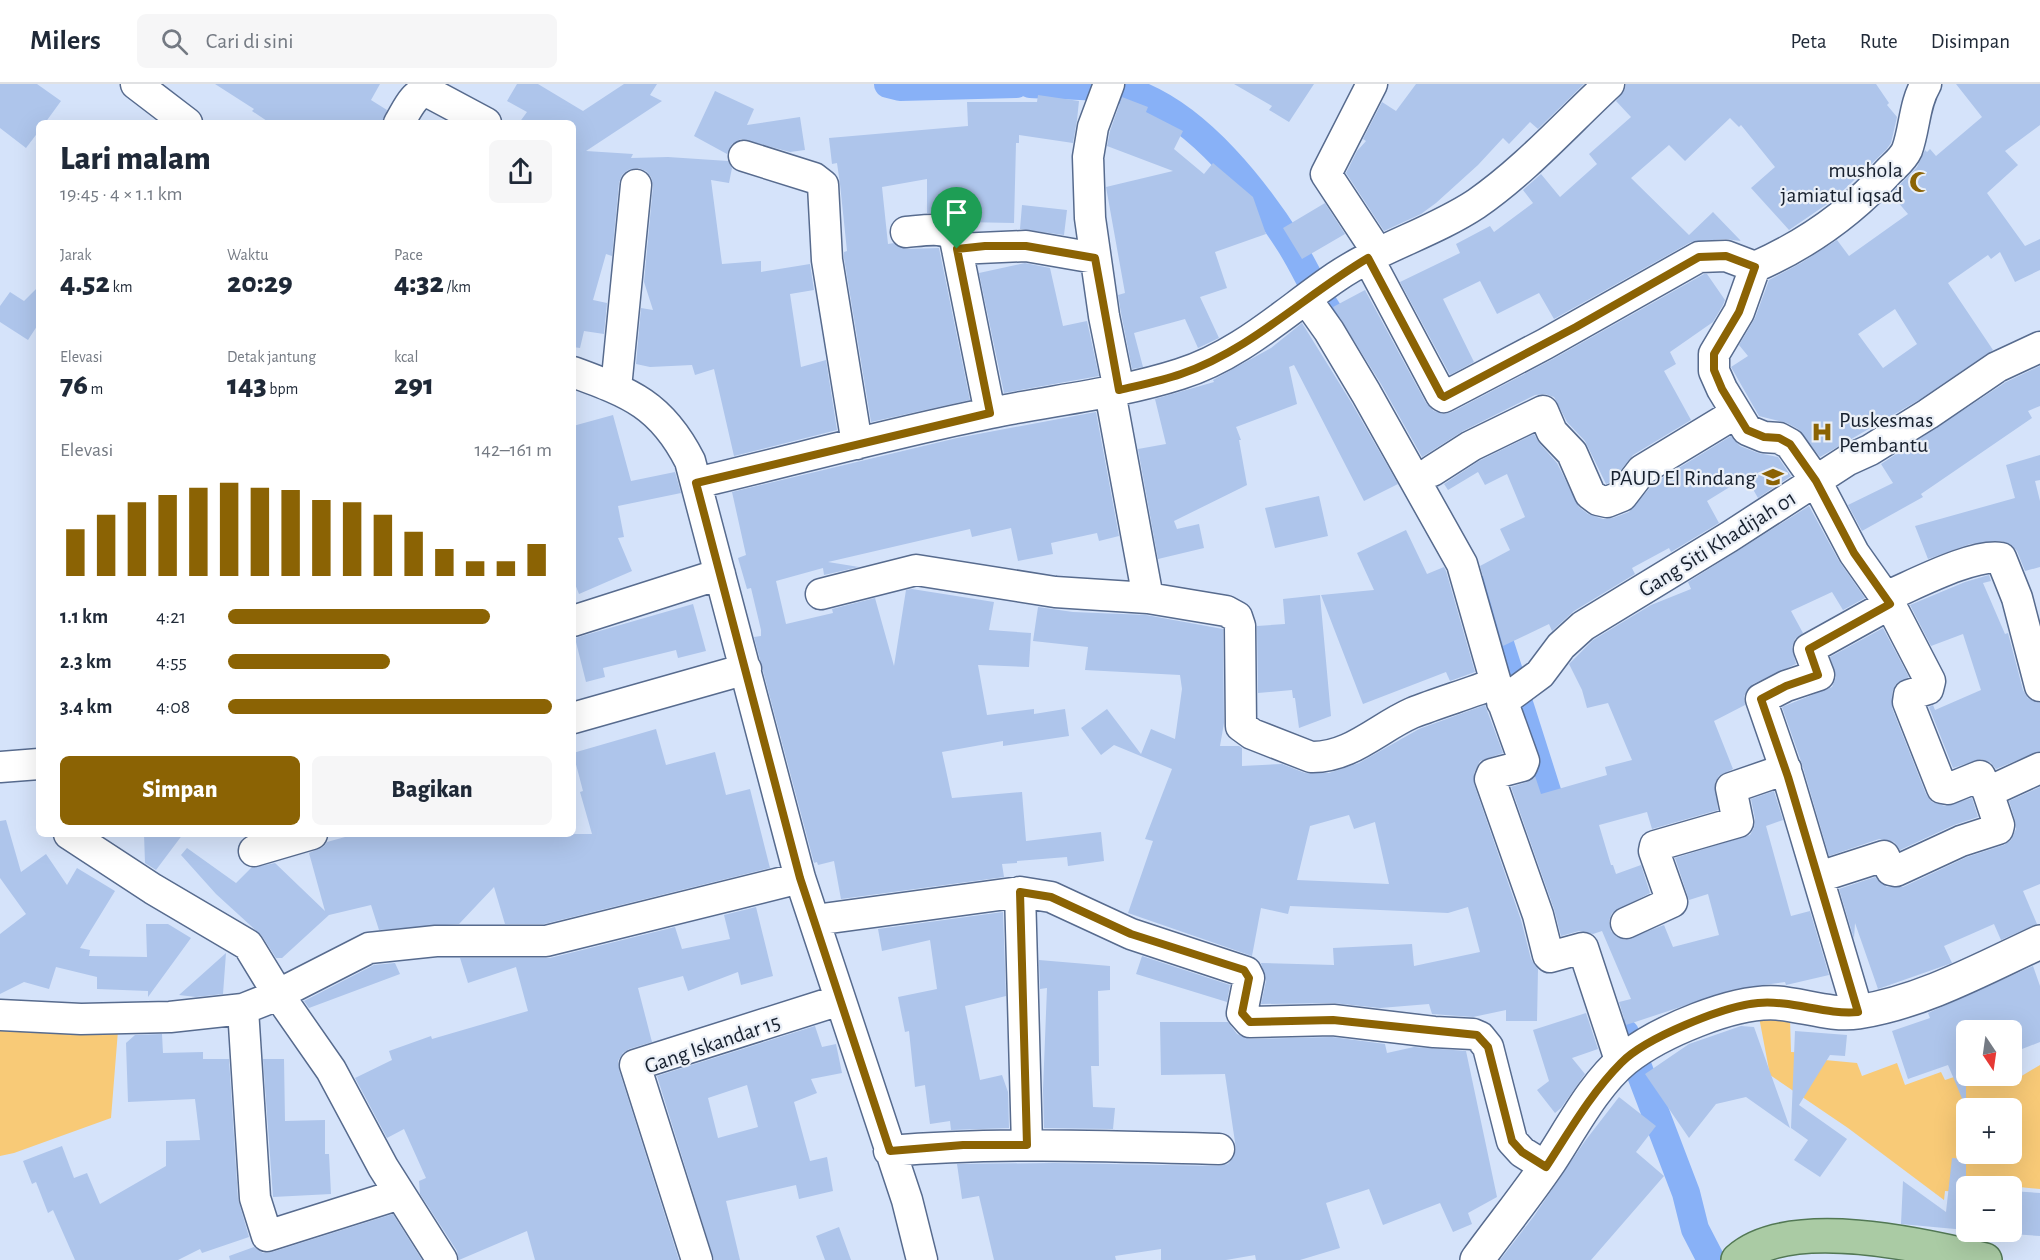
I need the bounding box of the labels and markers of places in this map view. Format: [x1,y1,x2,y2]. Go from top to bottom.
place label: mushola jamiatul iqsad [1781,159,1903,206]
mosque icon: mushola jamiatul iqsad [1908,170,1932,194]
pin [931,187,982,249]
place label: Puskesmas Pembantu [1839,409,1933,456]
hospital icon: Puskesmas Pembantu [1810,420,1834,444]
school or university icon: PAUD El Rindang [1761,465,1785,489]
place label: PAUD El Rindang [1610,467,1756,489]

